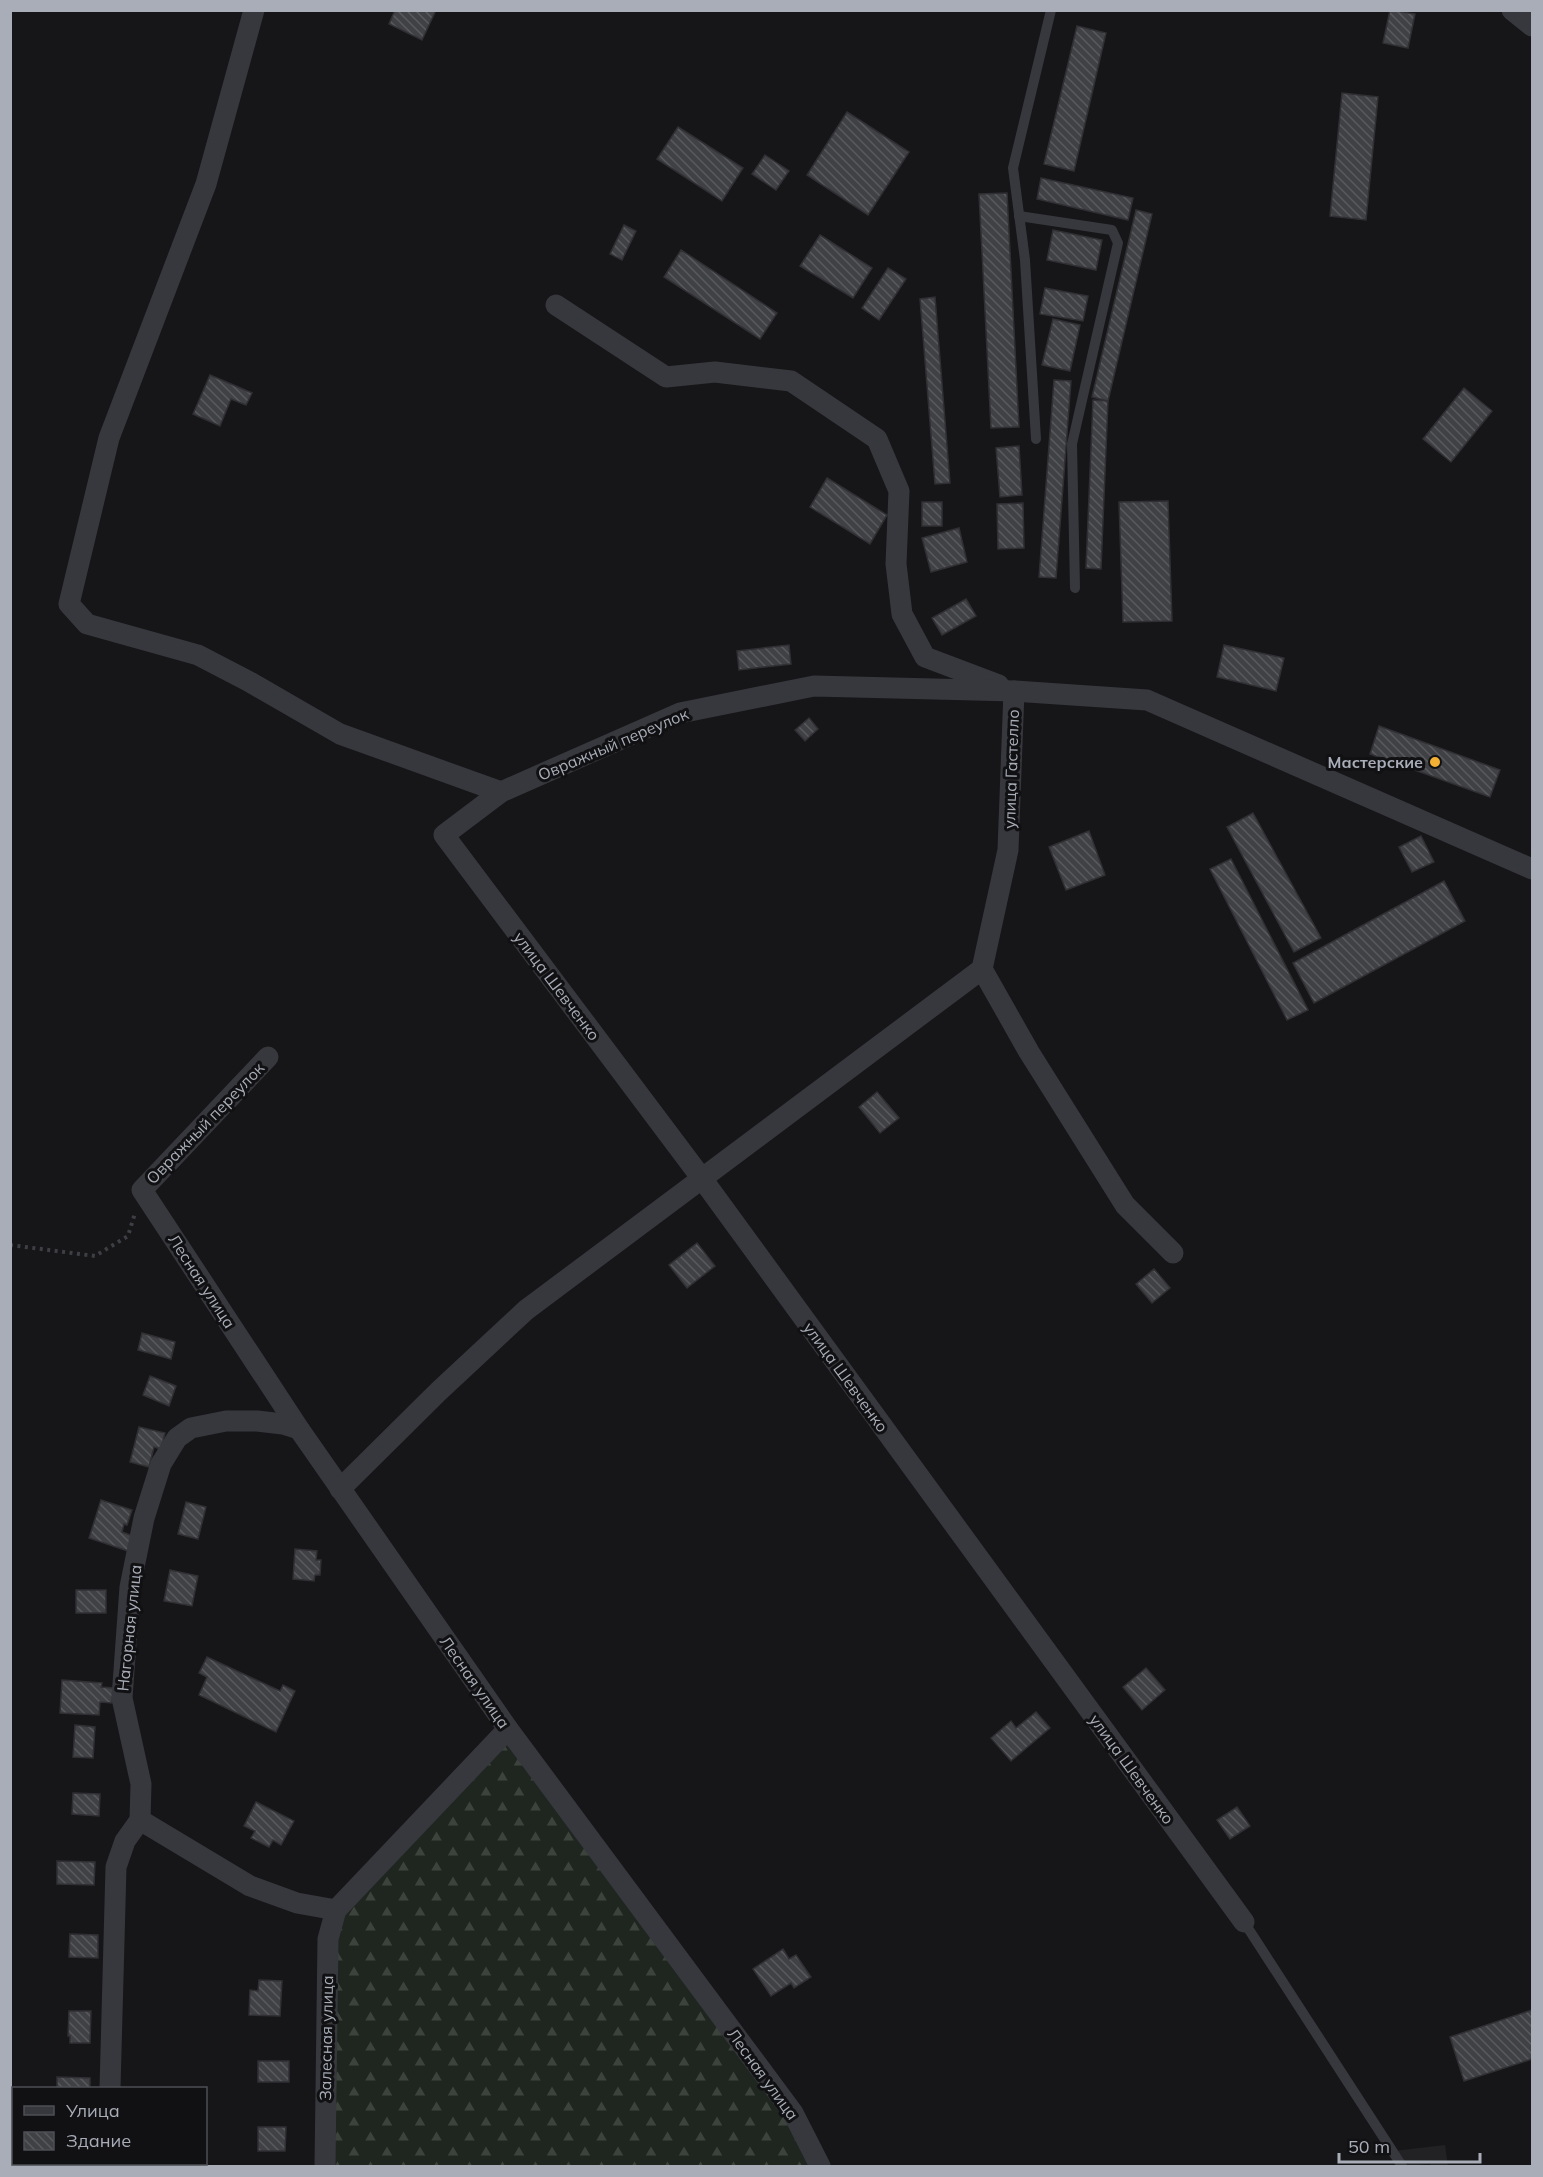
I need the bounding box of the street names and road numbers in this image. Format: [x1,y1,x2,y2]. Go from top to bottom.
street label: Овражный переулок [535,703,691,785]
street label: улица Гастелло [999,709,1023,829]
street label: улица Шевченко [510,928,604,1044]
street label: Овражный переулок [142,1058,268,1188]
street label: Лесная улица [164,1230,240,1332]
street label: улица Шевченко [799,1318,893,1436]
street label: Нагорная улица [112,1564,146,1692]
street label: Лесная улица [436,1632,514,1732]
street label: улица Шевченко [1085,1710,1179,1828]
street label: Залесная улица [315,1975,337,2101]
street label: Лесная улица [723,2024,803,2124]

